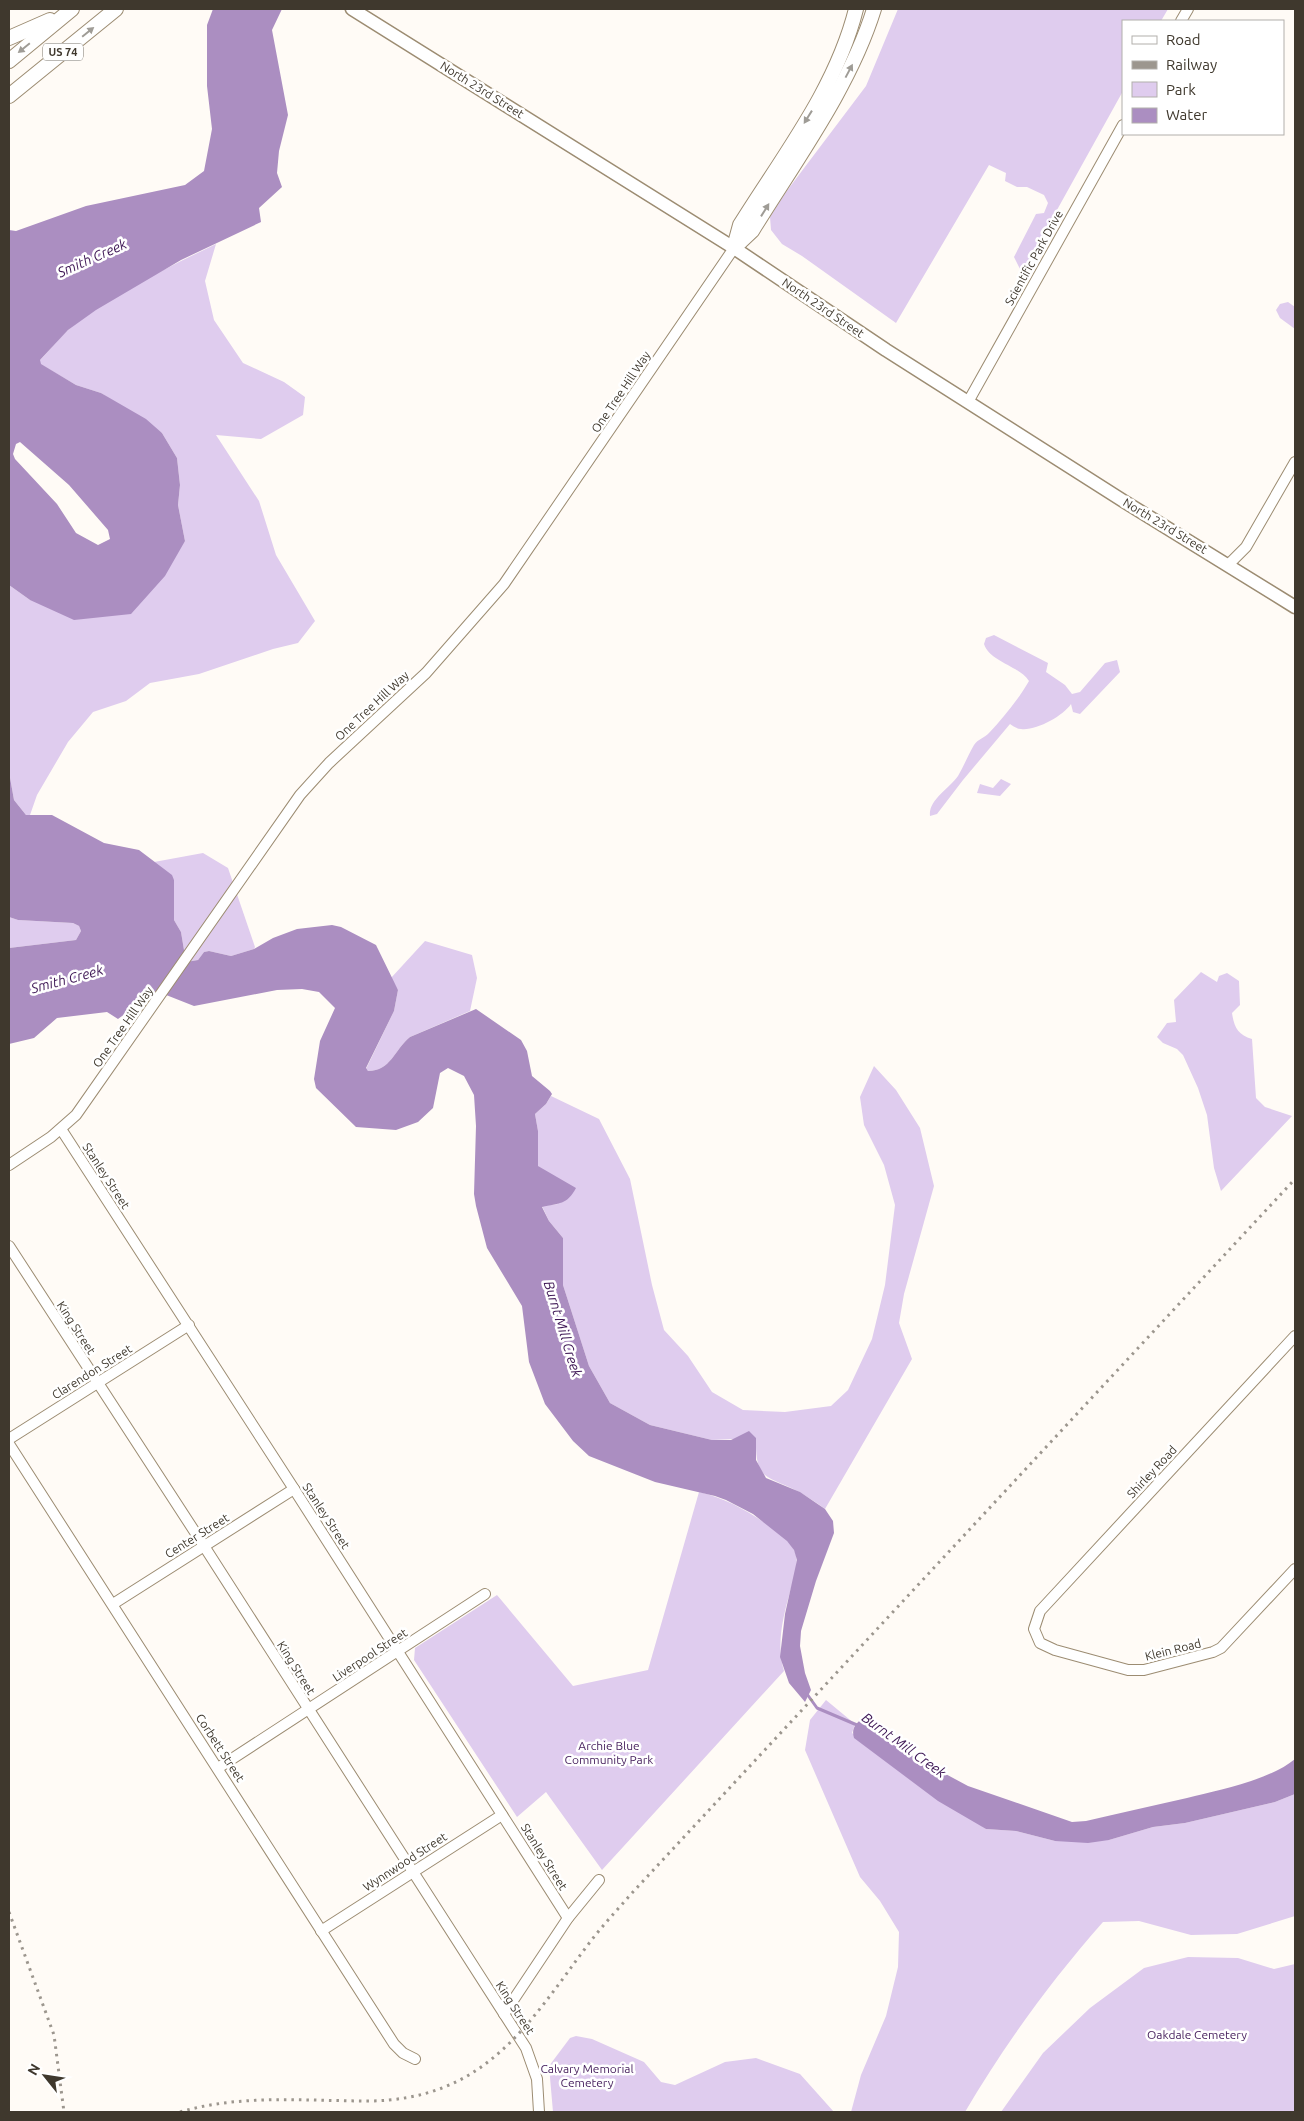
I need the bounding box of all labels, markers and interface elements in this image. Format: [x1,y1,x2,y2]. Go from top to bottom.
legend [1122,20,1284,135]
one-way arrow [81,26,94,37]
text: Road [1166,31,1201,48]
one-way arrow [18,43,31,54]
road number: US 74 [43,44,83,61]
text: Railway [1166,56,1217,73]
street label: North 23rd Street [438,59,527,121]
one-way arrow [845,64,853,79]
text: Park [1166,81,1196,98]
text: Water [1166,106,1207,123]
one-way arrow [804,110,813,123]
one-way arrow [760,204,769,217]
street label: Scientific Park Drive [1002,208,1065,308]
water label: Smith Creek [54,235,130,281]
street label: North 23rd Street [780,275,867,340]
street label: One Tree Hill Way [589,348,653,435]
street label: North 23rd Street [1121,495,1210,556]
street label: One Tree Hill Way [332,668,411,743]
water label: Smith Creek [28,961,106,997]
street label: One Tree Hill Way [90,984,155,1070]
street label: Stanley Street [80,1140,133,1211]
water label: Burnt Mill Creek [541,1279,585,1380]
street label: King Street [55,1299,98,1357]
street label: Clarendon Street [49,1342,134,1401]
street label: Shirley Road [1124,1443,1179,1500]
street label: Stanley Street [300,1480,353,1551]
street label: Center Street [162,1511,231,1560]
street label: Liverpool Street [330,1625,410,1684]
street label: Klein Road [1144,1636,1202,1663]
street label: King Street [275,1639,318,1697]
water label: Burnt Mill Creek [859,1709,950,1781]
street label: Corbett Street [194,1711,247,1784]
park label: Archie Blue Community Park [565,1739,653,1766]
street label: Stanley Street [519,1821,570,1893]
street label: Wynnwood Street [360,1830,449,1894]
street label: King Street [494,1979,537,2037]
park label: Oakdale Cemetery [1147,2028,1247,2041]
north arrow [20,2051,70,2101]
text: N [24,2061,43,2078]
park label: Calvary Memorial Cemetery [540,2062,634,2089]

